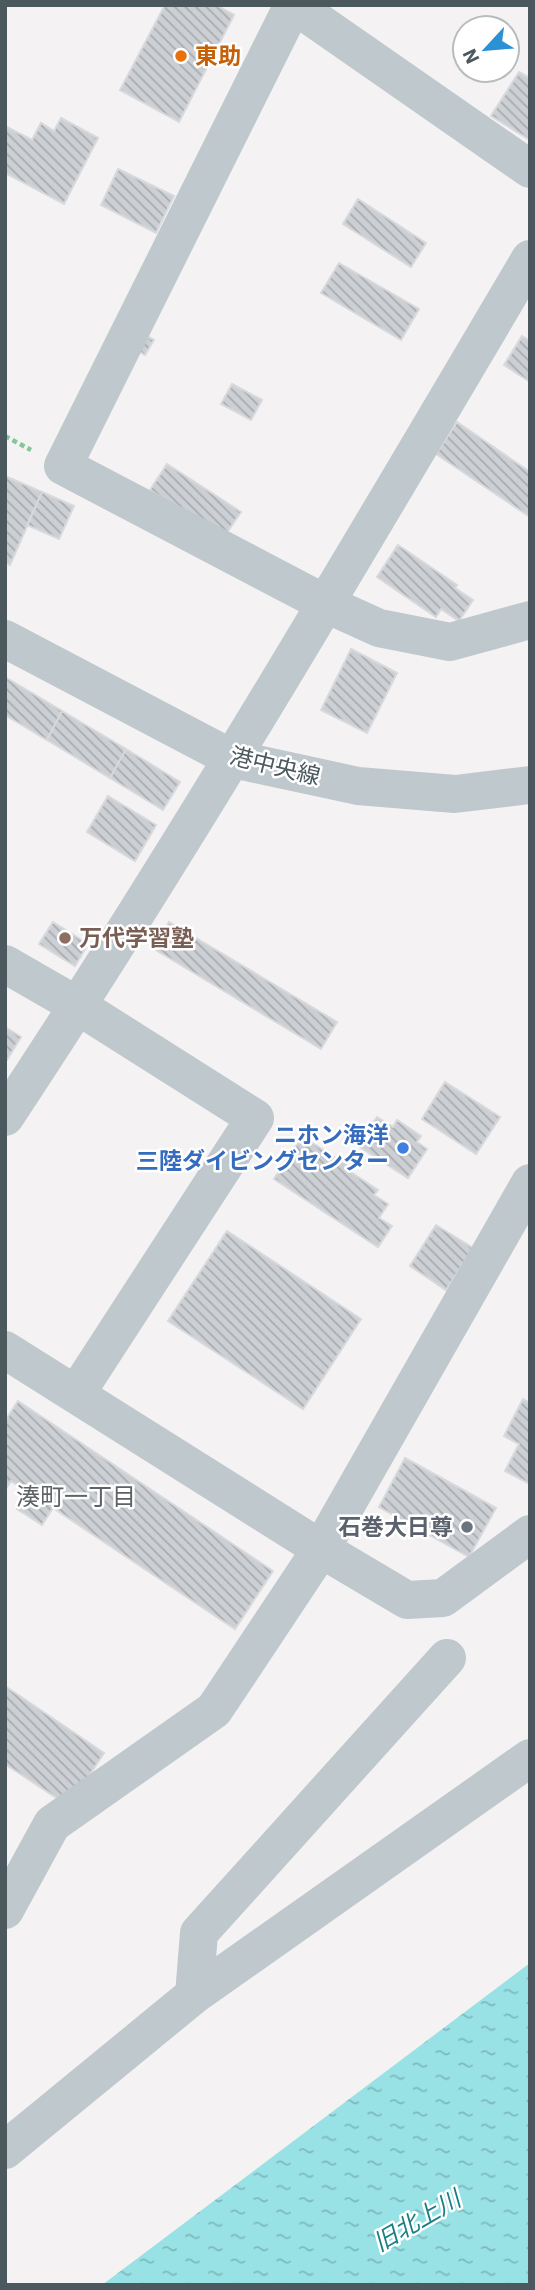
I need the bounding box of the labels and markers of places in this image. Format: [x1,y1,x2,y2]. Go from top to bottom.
place label: 東助 [195,40,241,70]
marker: 東助 [173,48,189,64]
place label: 万代学習塾 [79,922,194,952]
marker: 万代学習塾 [57,930,73,946]
place label: ニホン海洋 三陸ダイビングセンター [136,1119,389,1175]
marker: ニホン海洋 三陸ダイビングセンター [395,1140,411,1156]
place label: 石巻大日尊 [338,1511,453,1541]
marker: 石巻大日尊 [459,1519,475,1535]

